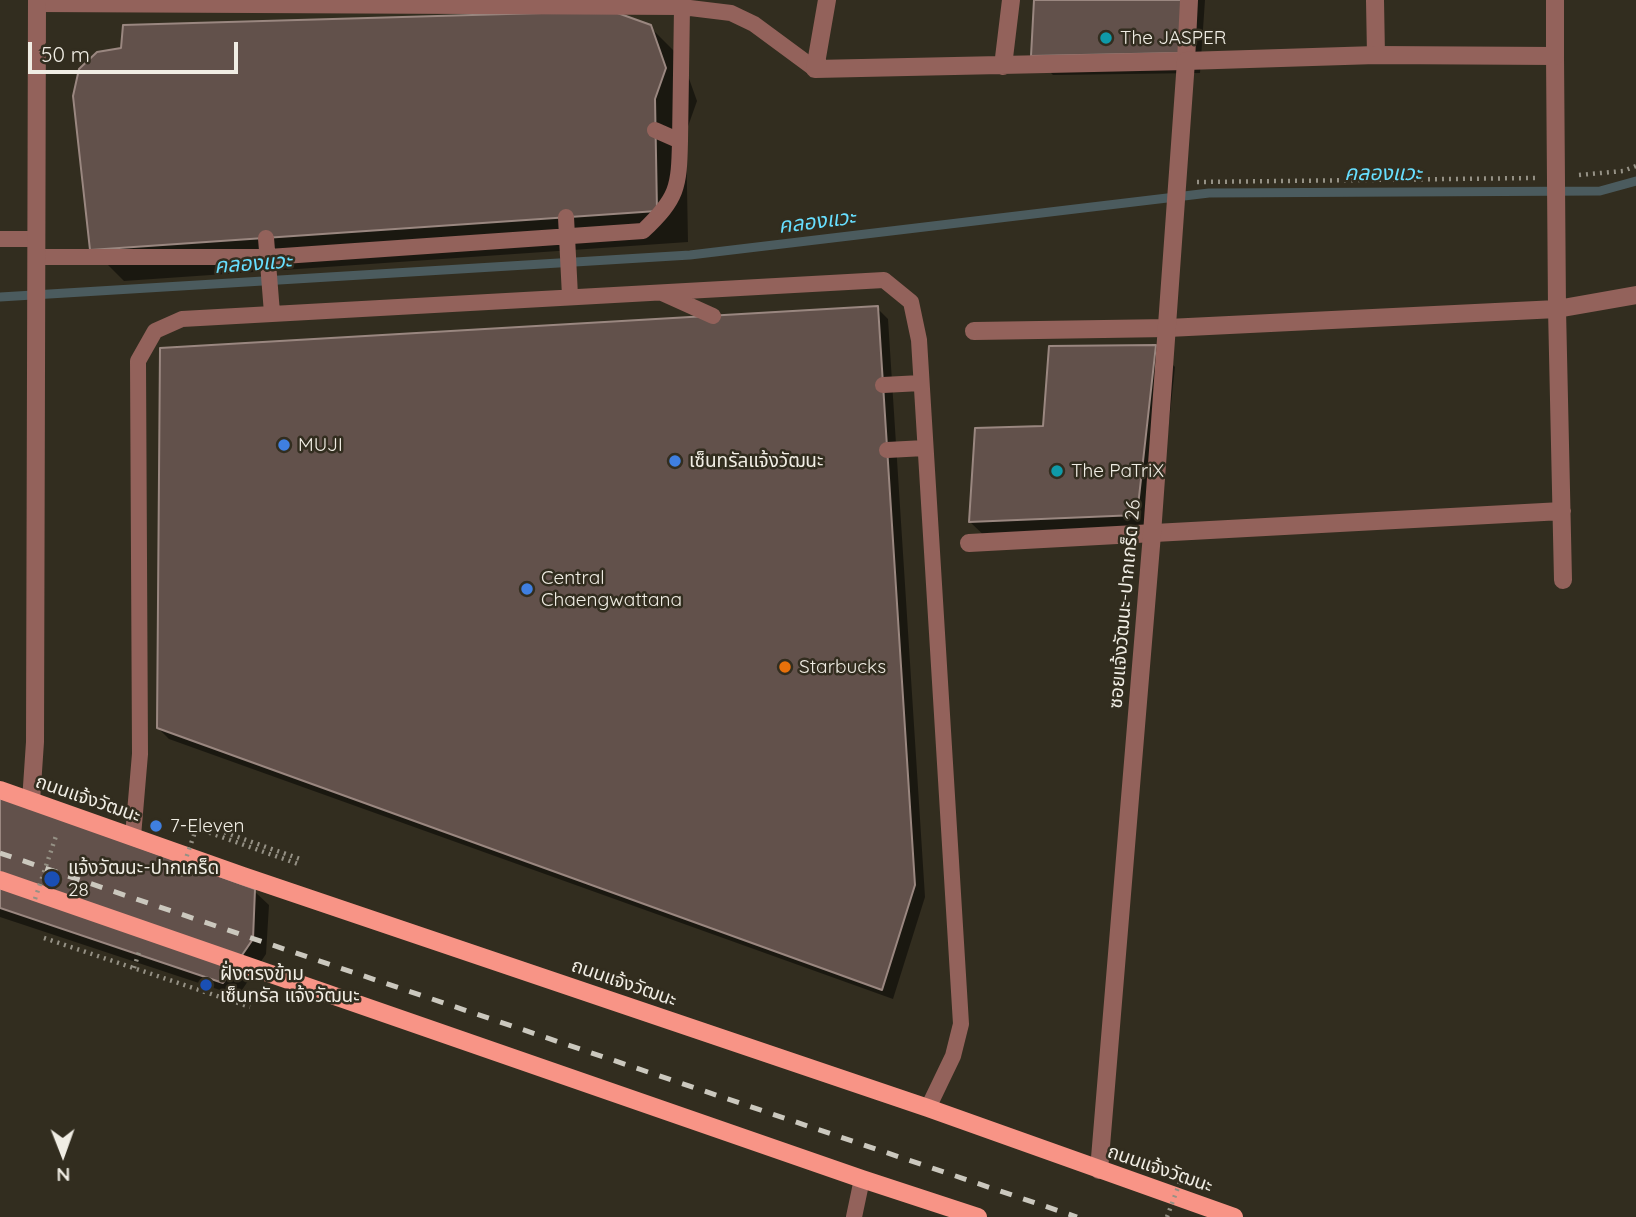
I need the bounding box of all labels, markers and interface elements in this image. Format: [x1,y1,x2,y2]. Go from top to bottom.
place label: The JASPER [1120,27,1227,49]
scale bar [32,28,242,72]
marker: The JASPER [1098,30,1114,46]
text: 50 m [41,41,90,67]
water label: คลองแวะ [1344,161,1422,187]
water label: คลองแวะ [777,205,857,239]
water label: คลองแวะ [214,249,292,279]
place label: MUJI [298,434,343,456]
marker: MUJI [276,437,292,453]
place label: เซ็นทรัลแจ้งวัฒนะ [689,450,823,472]
marker: เซ็นทรัลแจ้งวัฒนะ [667,453,683,469]
place label: The PaTriX [1071,460,1164,482]
marker: The PaTriX [1049,463,1065,479]
street label: ซอยแจ้งวัฒนะ-ปากเกร็ด 26 [1105,498,1145,710]
place label: Central Chaengwattana [541,567,682,611]
marker: Central Chaengwattana [519,581,535,597]
place label: Starbucks [799,656,886,678]
marker: Starbucks [777,659,793,675]
street label: ถนนแจ้งวัฒนะ [32,770,144,828]
place label: 7-Eleven [170,815,244,837]
marker: 7-Eleven [148,818,164,834]
place label: แจ้งวัฒนะ-ปากเกร็ด 28 [68,857,219,901]
marker: แจ้งวัฒนะ-ปากเกร็ด 28 [42,869,62,889]
street label: ถนนแจ้งวัฒนะ [568,954,680,1012]
place label: ฝั่งตรงข้าม เซ็นทรัล แจ้งวัฒนะ [220,963,360,1007]
marker: ฝั่งตรงข้าม เซ็นทรัล แจ้งวัฒนะ [198,977,214,993]
north arrow [28,1119,98,1189]
street label: ถนนแจ้งวัฒนะ [1104,1140,1216,1198]
text: N [56,1163,71,1187]

